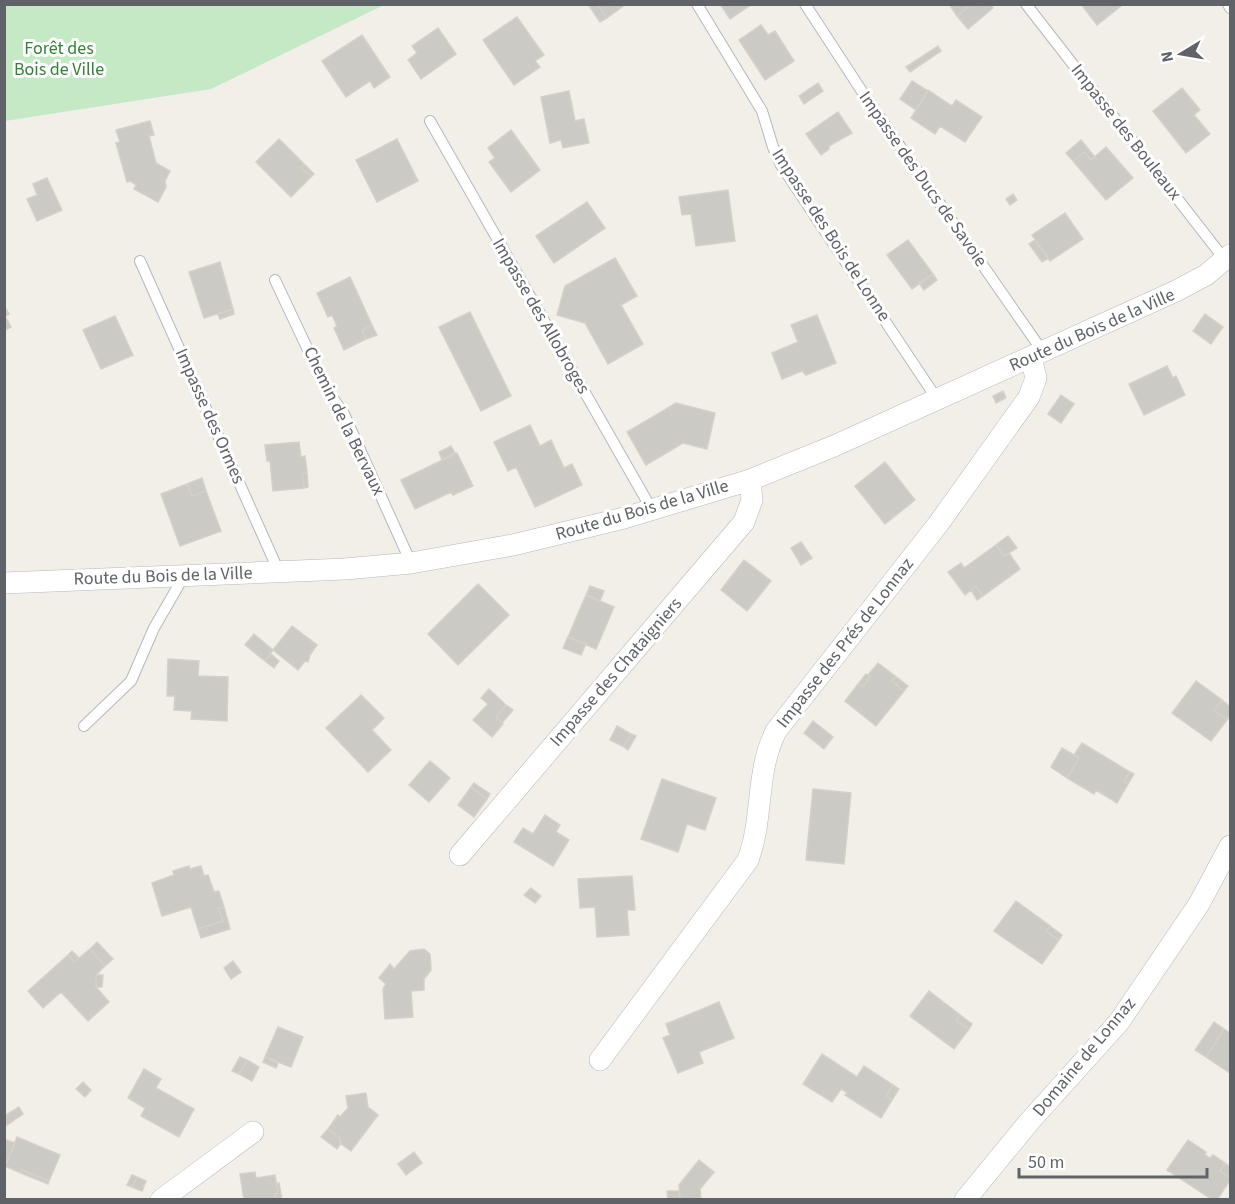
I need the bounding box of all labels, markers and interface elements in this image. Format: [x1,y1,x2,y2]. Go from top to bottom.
north arrow [1151,24,1211,84]
park label: Forêt des Bois de Ville [14,36,104,82]
text: N [1155,49,1179,64]
street label: Impasse des Bouleaux [1065,59,1187,205]
street label: Impasse des Ducs de Savoie [853,86,993,272]
street label: Impasse des Bois de Lonne [766,144,896,326]
street label: Impasse des Allobroges [486,234,596,398]
street label: Route du Bois de la Ville [1005,282,1179,378]
street label: Chemin de la Bervaux [297,342,391,500]
street label: Impasse des Ormes [169,344,251,488]
street label: Route du Bois de la Ville [553,473,731,547]
street label: Impasse des Prés de Lonnaz [771,552,920,733]
street label: Route du Bois de la Ville [73,560,253,592]
street label: Impasse des Chataigniers [544,592,688,752]
street label: Domaine de Lonnaz [1027,992,1142,1122]
scale bar [1019,1141,1206,1179]
text: 50 m [1028,1150,1064,1175]

